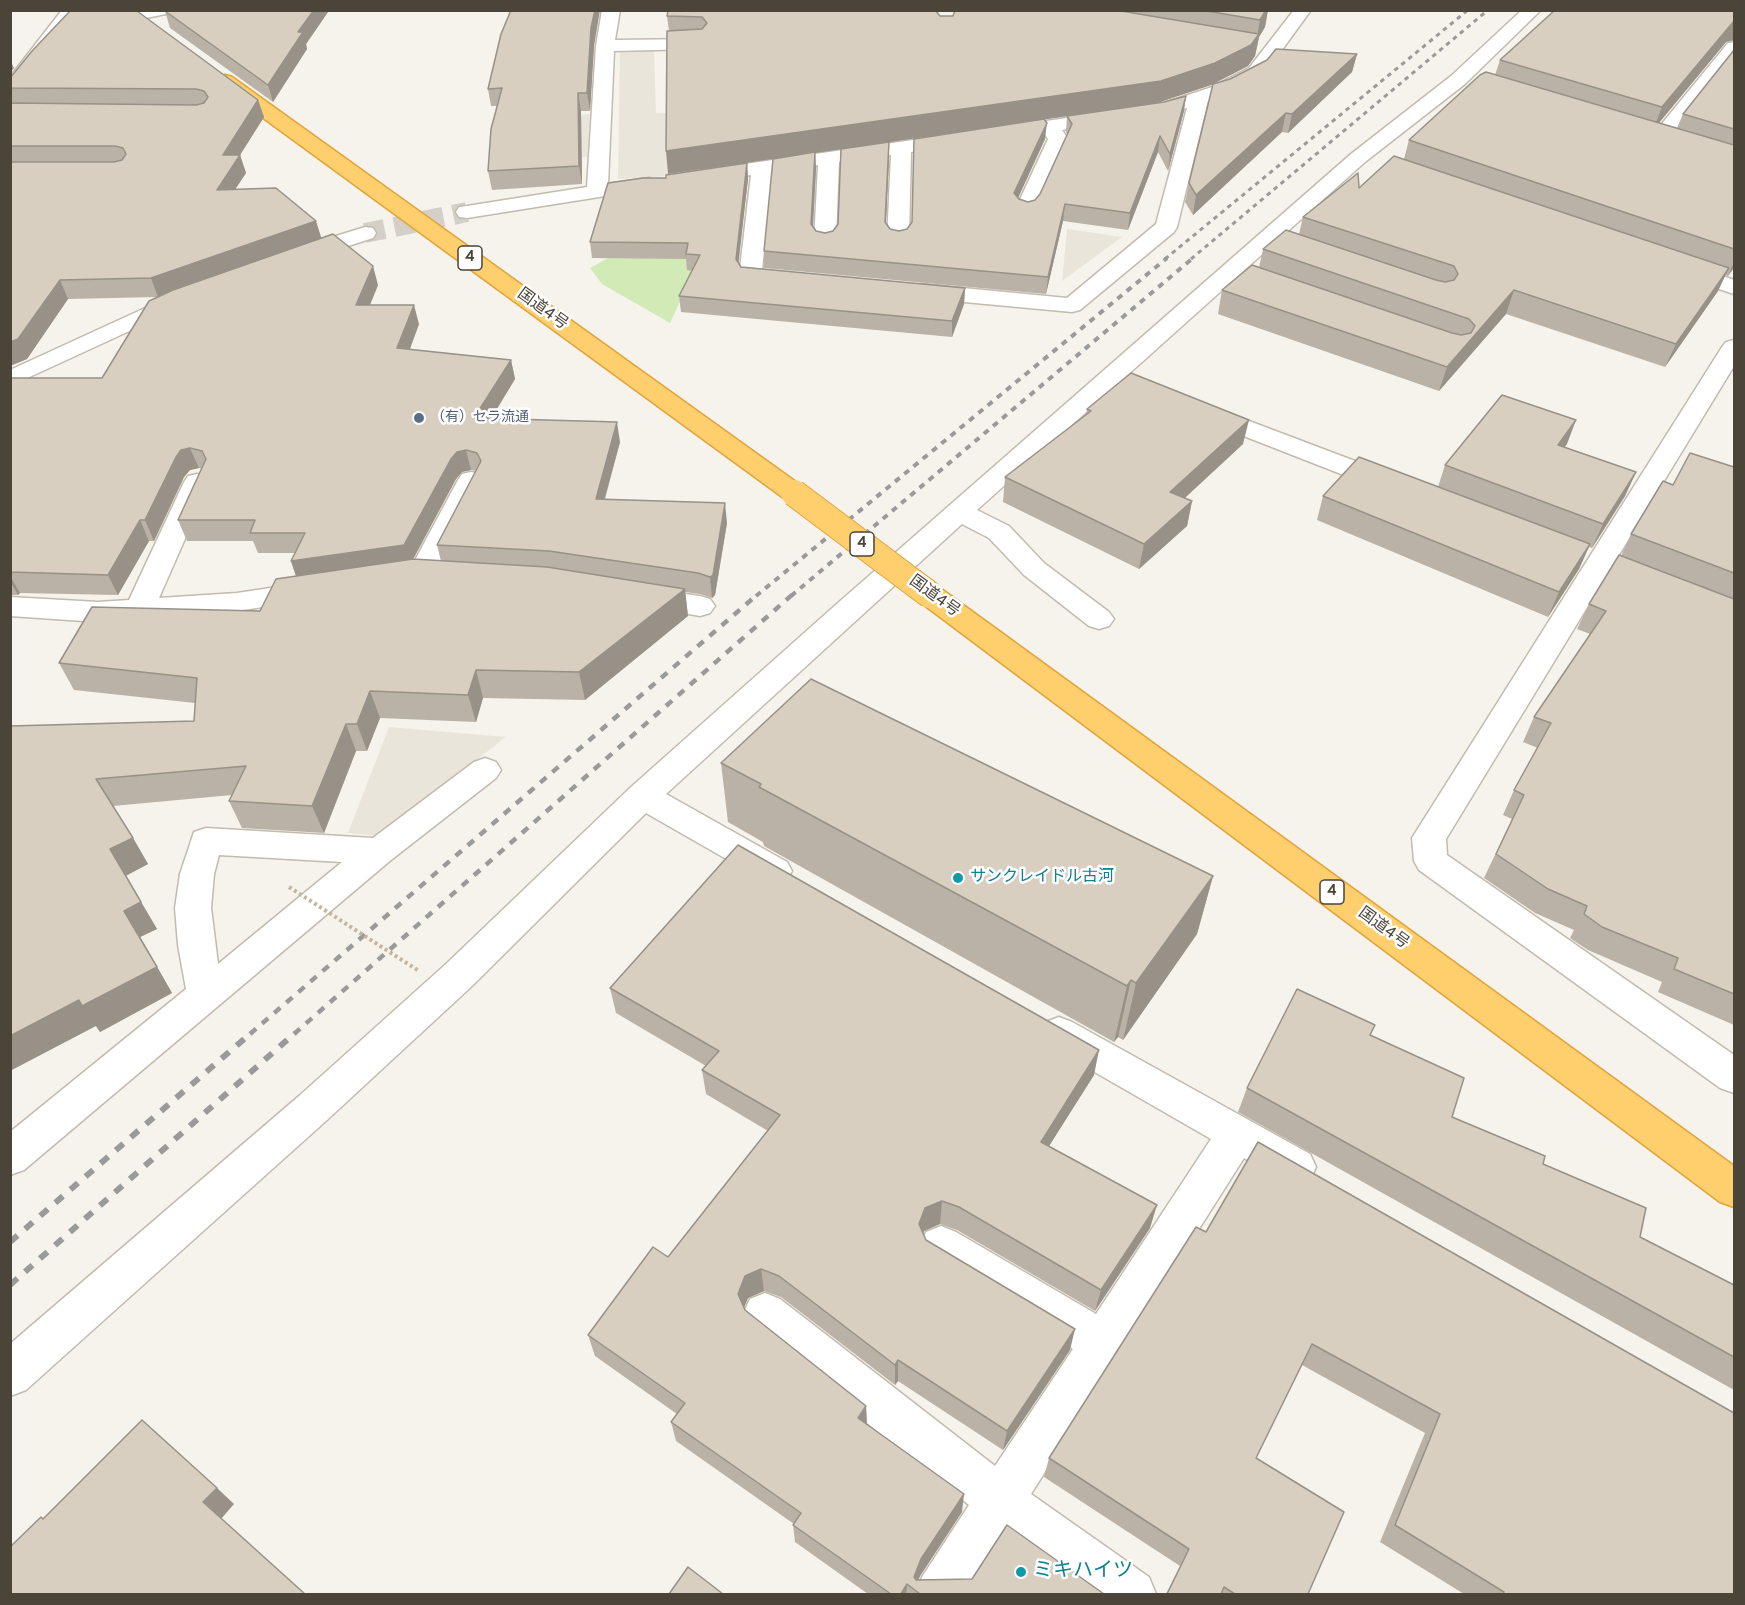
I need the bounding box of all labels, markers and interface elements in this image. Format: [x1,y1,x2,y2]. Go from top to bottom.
road number: 4 [458,246,482,270]
street label: 国道4号 [513,285,571,335]
place label: （有）セラ流通 [431,410,529,426]
marker: （有）セラ流通 [412,411,426,425]
road number: 4 [850,532,874,556]
street label: 国道4号 [905,572,963,622]
place label: サンクレイドル古河 [970,868,1114,888]
marker: サンクレイドル古河 [951,871,965,885]
road number: 4 [1320,880,1344,904]
street label: 国道4号 [1354,904,1412,954]
place label: ミキハイツ [1033,1560,1133,1584]
marker: ミキハイツ [1014,1565,1028,1579]

